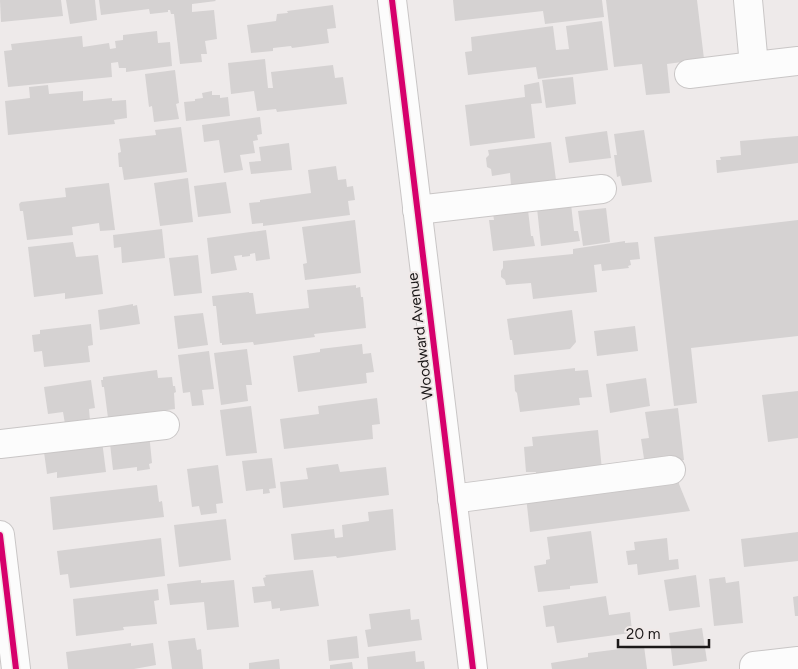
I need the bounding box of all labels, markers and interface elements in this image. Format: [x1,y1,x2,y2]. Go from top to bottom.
street label: Woodward Avenue [403,272,437,400]
scale bar [618,616,709,648]
text: 20 m [626,625,660,643]

